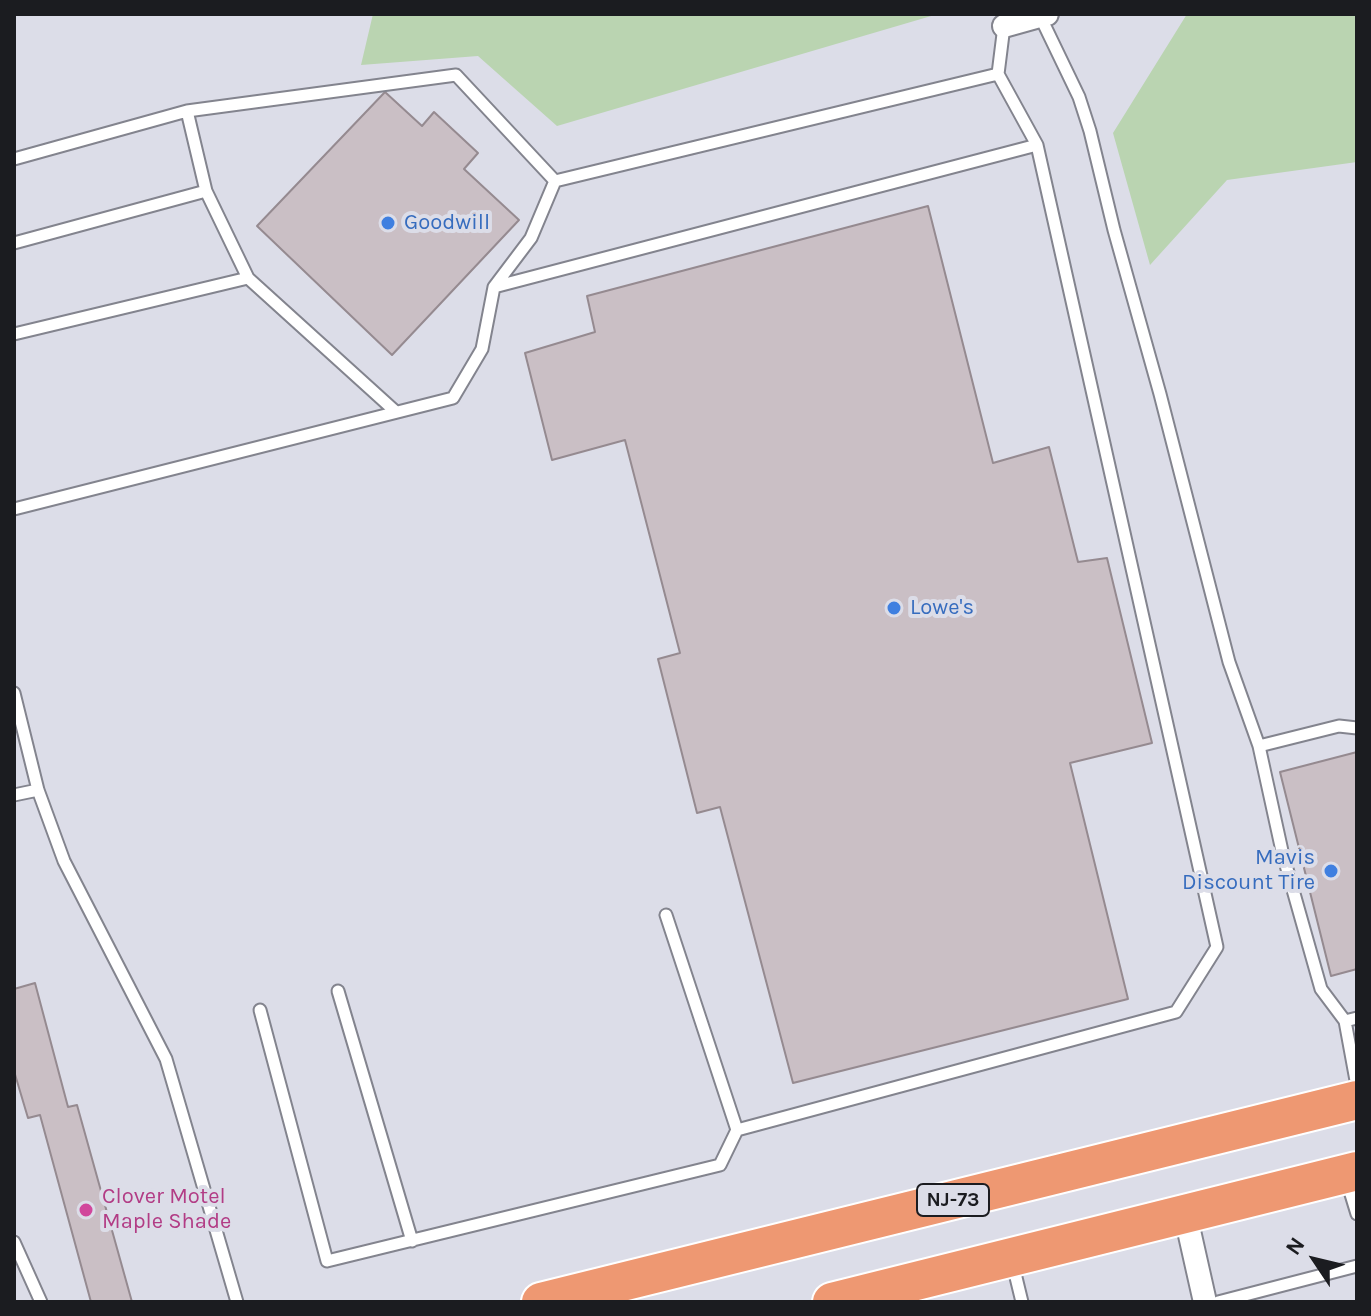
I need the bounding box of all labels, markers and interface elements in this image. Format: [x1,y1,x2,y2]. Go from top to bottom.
place label: Goodwill [404,210,490,236]
marker: Goodwill [379,214,397,232]
place label: Lowe's [910,595,974,621]
marker: Lowe's [885,599,903,617]
place label: Mavis Discount Tire [1182,845,1315,896]
marker: Mavis Discount Tire [1322,862,1340,880]
place label: Clover Motel Maple Shade [102,1184,231,1236]
road number: NJ-73 [917,1184,989,1216]
marker: Clover Motel Maple Shade [77,1201,95,1219]
north arrow [1275,1220,1355,1300]
text: N [1280,1232,1311,1260]

